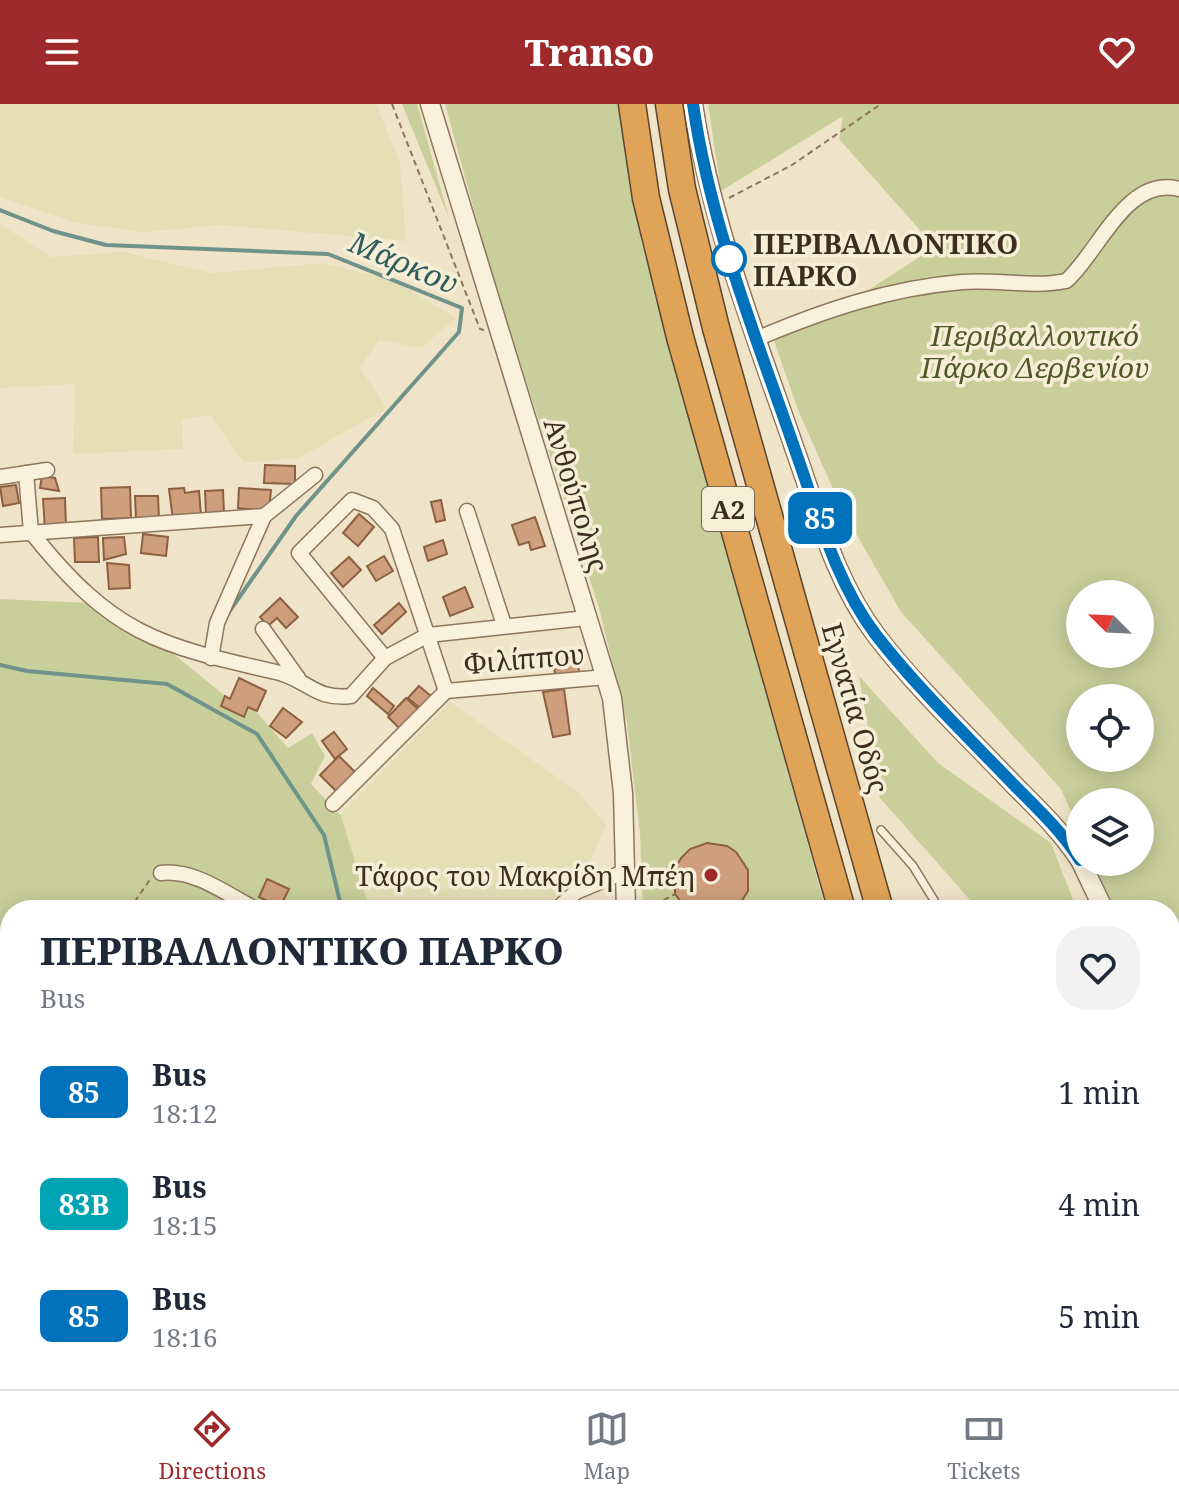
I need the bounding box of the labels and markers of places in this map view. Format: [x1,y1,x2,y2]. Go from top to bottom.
place label: ΠΕΡΙΒΑΛΛΟΝΤΙΚΟ ΠΑΡΚΟ [753,224,1018,294]
marker: ΠΕΡΙΒΑΛΛΟΝΤΙΚΟ ΠΑΡΚΟ [712,242,746,276]
place label: Τάφος του Μακρίδη Μπέη [355,856,695,894]
marker: Τάφος του Μακρίδη Μπέη [702,866,720,884]

